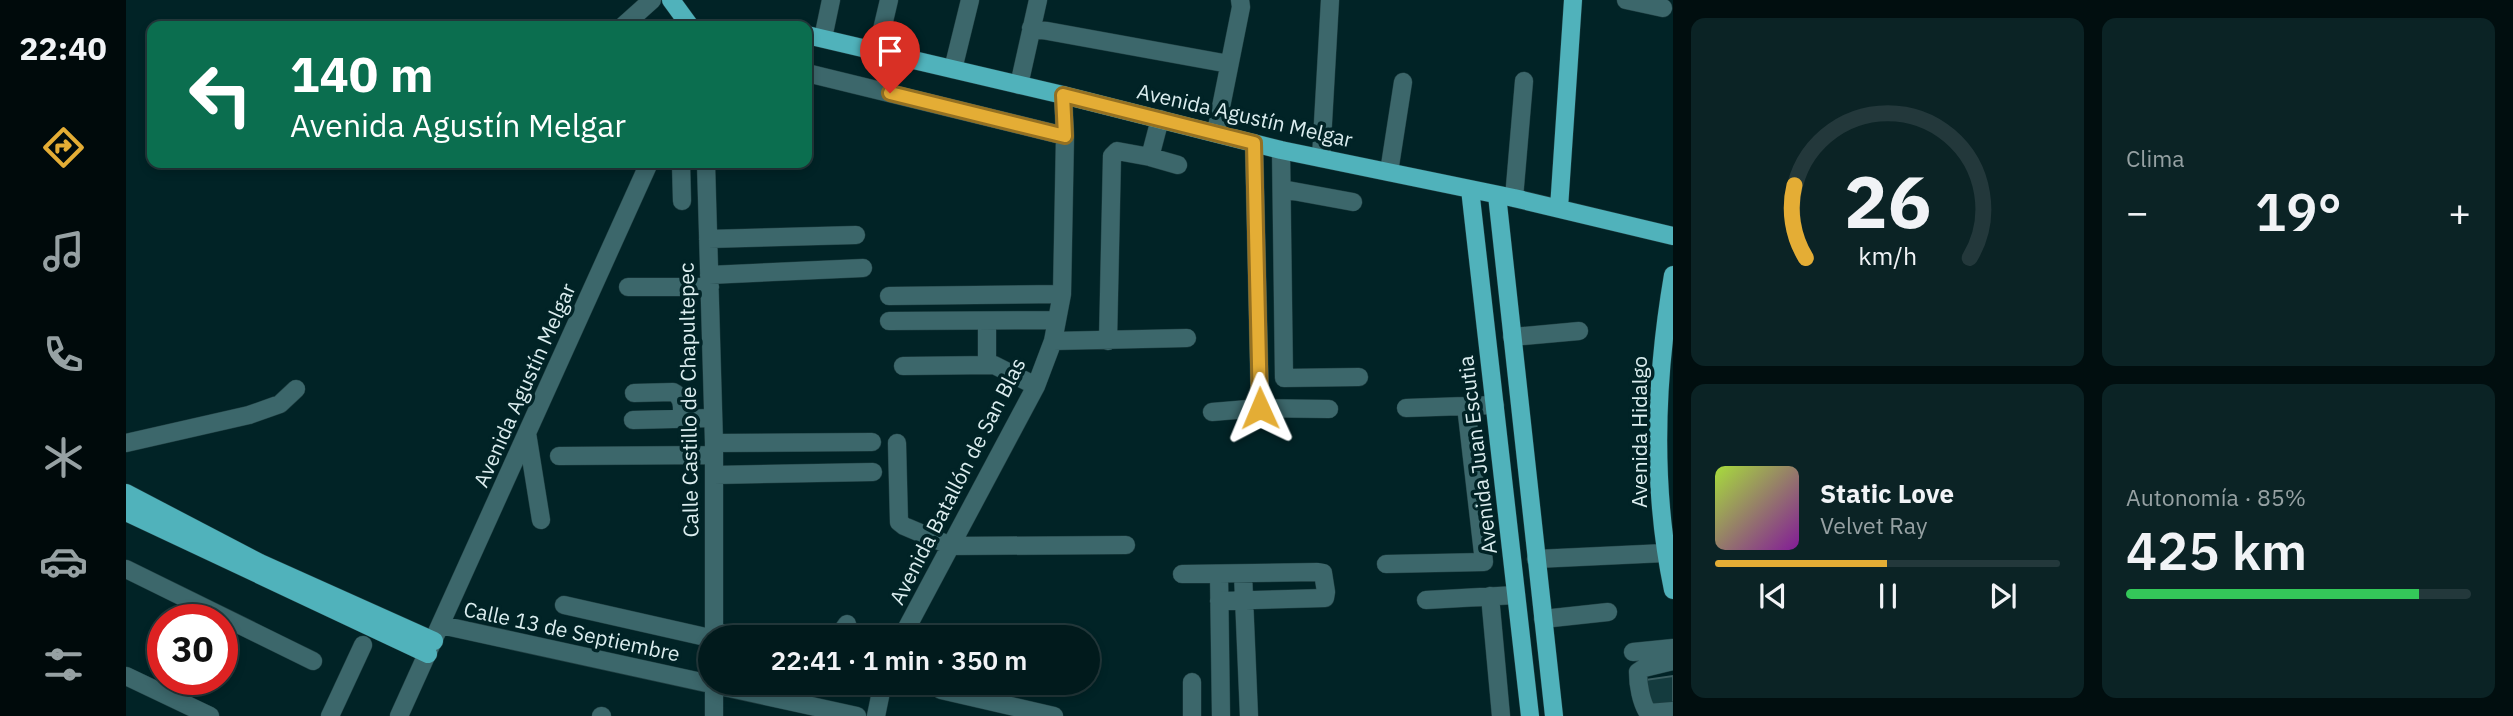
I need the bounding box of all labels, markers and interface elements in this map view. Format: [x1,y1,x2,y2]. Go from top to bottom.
pin [860,21,920,93]
text: 22:40 [19,27,107,69]
icon: arrive [871,32,909,70]
text: 140 m [290,42,434,105]
icon: left [175,49,266,140]
street label: Avenida Agustín Melgar [1134,77,1356,154]
text: Avenida Agustín Melgar [290,104,626,146]
icon: directions [39,123,88,172]
text: Clima [2126,143,2185,173]
text: 26 [1844,153,1931,248]
text: 19° [2255,178,2342,245]
text: − [2126,187,2149,236]
text: + [2448,187,2471,236]
icon: music [39,227,88,276]
text: km/h [1858,239,1917,272]
street label: Calle Castillo de Chapultepec [672,262,704,538]
street label: Avenida Agustín Melgar [466,278,582,491]
icon: phone [39,330,88,379]
street label: Avenida Batallón de San Blas [882,353,1032,609]
street label: Avenida Juan Escutia [1451,354,1503,556]
street label: Avenida Hidalgo [1625,356,1653,508]
position arrow [1223,371,1297,445]
icon: climate [39,433,88,482]
text: Static Love [1820,476,1954,510]
text: Autonomía · 85% [2126,482,2306,512]
text: Velvet Ray [1820,510,1927,540]
text: 425 km [2126,517,2307,584]
icon: car [39,537,88,586]
icon: previous [1754,577,1792,615]
icon: pause [1869,577,1907,615]
icon: next [1984,577,2022,615]
street label: Calle 13 de Septiembre [461,594,683,668]
speed limit sign: 30 [147,604,238,695]
icon: filters [39,640,88,689]
text: 22:41 · 1 min · 350 m [771,643,1027,677]

